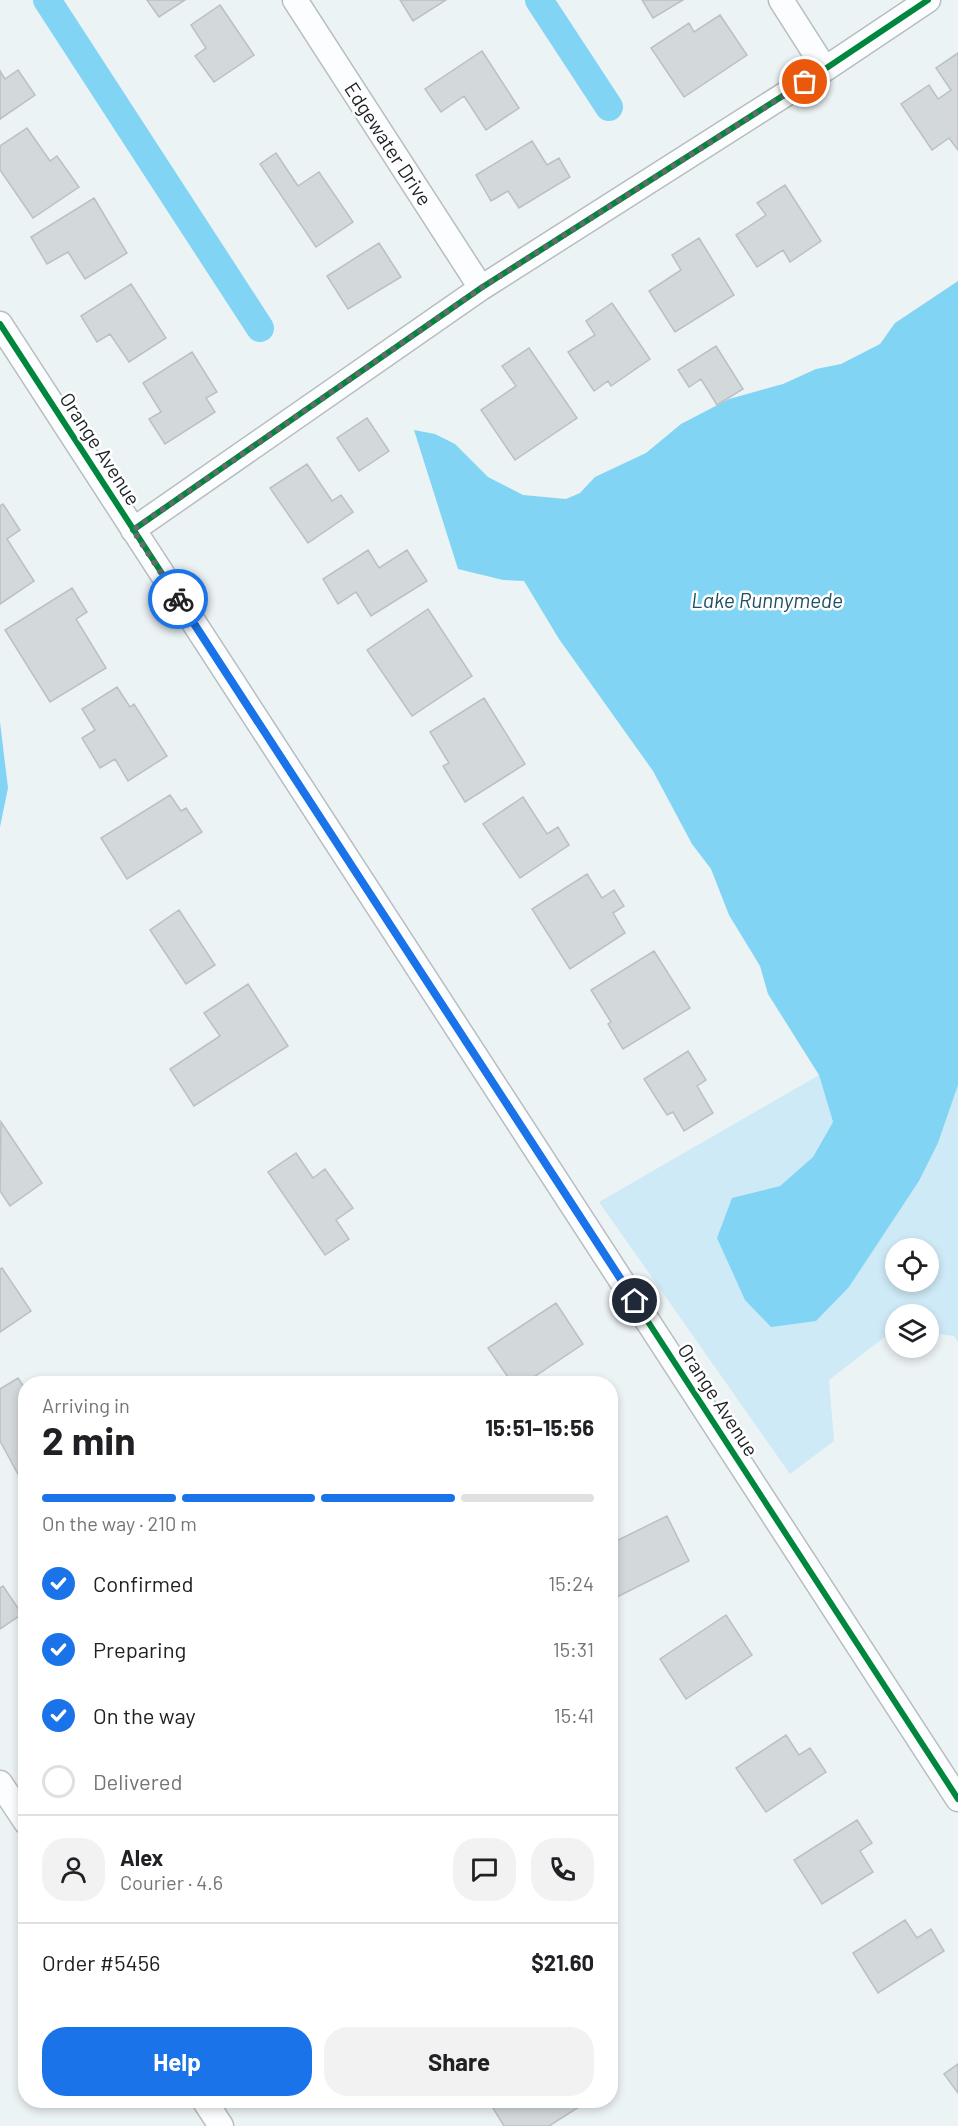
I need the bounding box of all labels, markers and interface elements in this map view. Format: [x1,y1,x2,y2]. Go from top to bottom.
pin [779,56,830,107]
icon: bag [788,65,821,98]
street label: Edgewater Drive [340,77,438,210]
street label: Orange Avenue [55,388,146,509]
courier [148,569,208,629]
icon: bike [162,583,195,616]
water label: Lake Runnymede [691,587,843,612]
map controls [885,1238,939,1358]
button: locate [885,1238,939,1292]
pin [609,1275,660,1326]
icon: home [618,1284,651,1317]
button: layers [885,1304,939,1358]
street label: Orange Avenue [673,1339,764,1460]
text: Arriving in [42,1393,130,1417]
text: 15:51–15:56 [485,1414,594,1440]
text: 2 min [42,1416,135,1463]
text: On the way · 210 m [42,1511,197,1535]
icon: check [42,1567,75,1600]
text: Confirmed [93,1570,193,1596]
text: 15:24 [548,1571,594,1595]
icon: check [42,1633,75,1666]
text: Preparing [93,1636,186,1662]
text: 15:31 [553,1637,594,1661]
icon: check [42,1699,75,1732]
text: On the way [93,1702,196,1728]
text: 15:41 [554,1703,594,1727]
text: Delivered [93,1768,182,1794]
button: person [42,1838,105,1901]
button: chat [453,1838,516,1901]
button: phone [531,1838,594,1901]
text: Alex [120,1844,163,1870]
text: Courier · 4.6 [120,1870,223,1894]
text: Order #5456 [42,1949,160,1975]
text: $21.60 [531,1949,594,1975]
button: Help [42,2027,312,2096]
button: Share [324,2027,594,2096]

